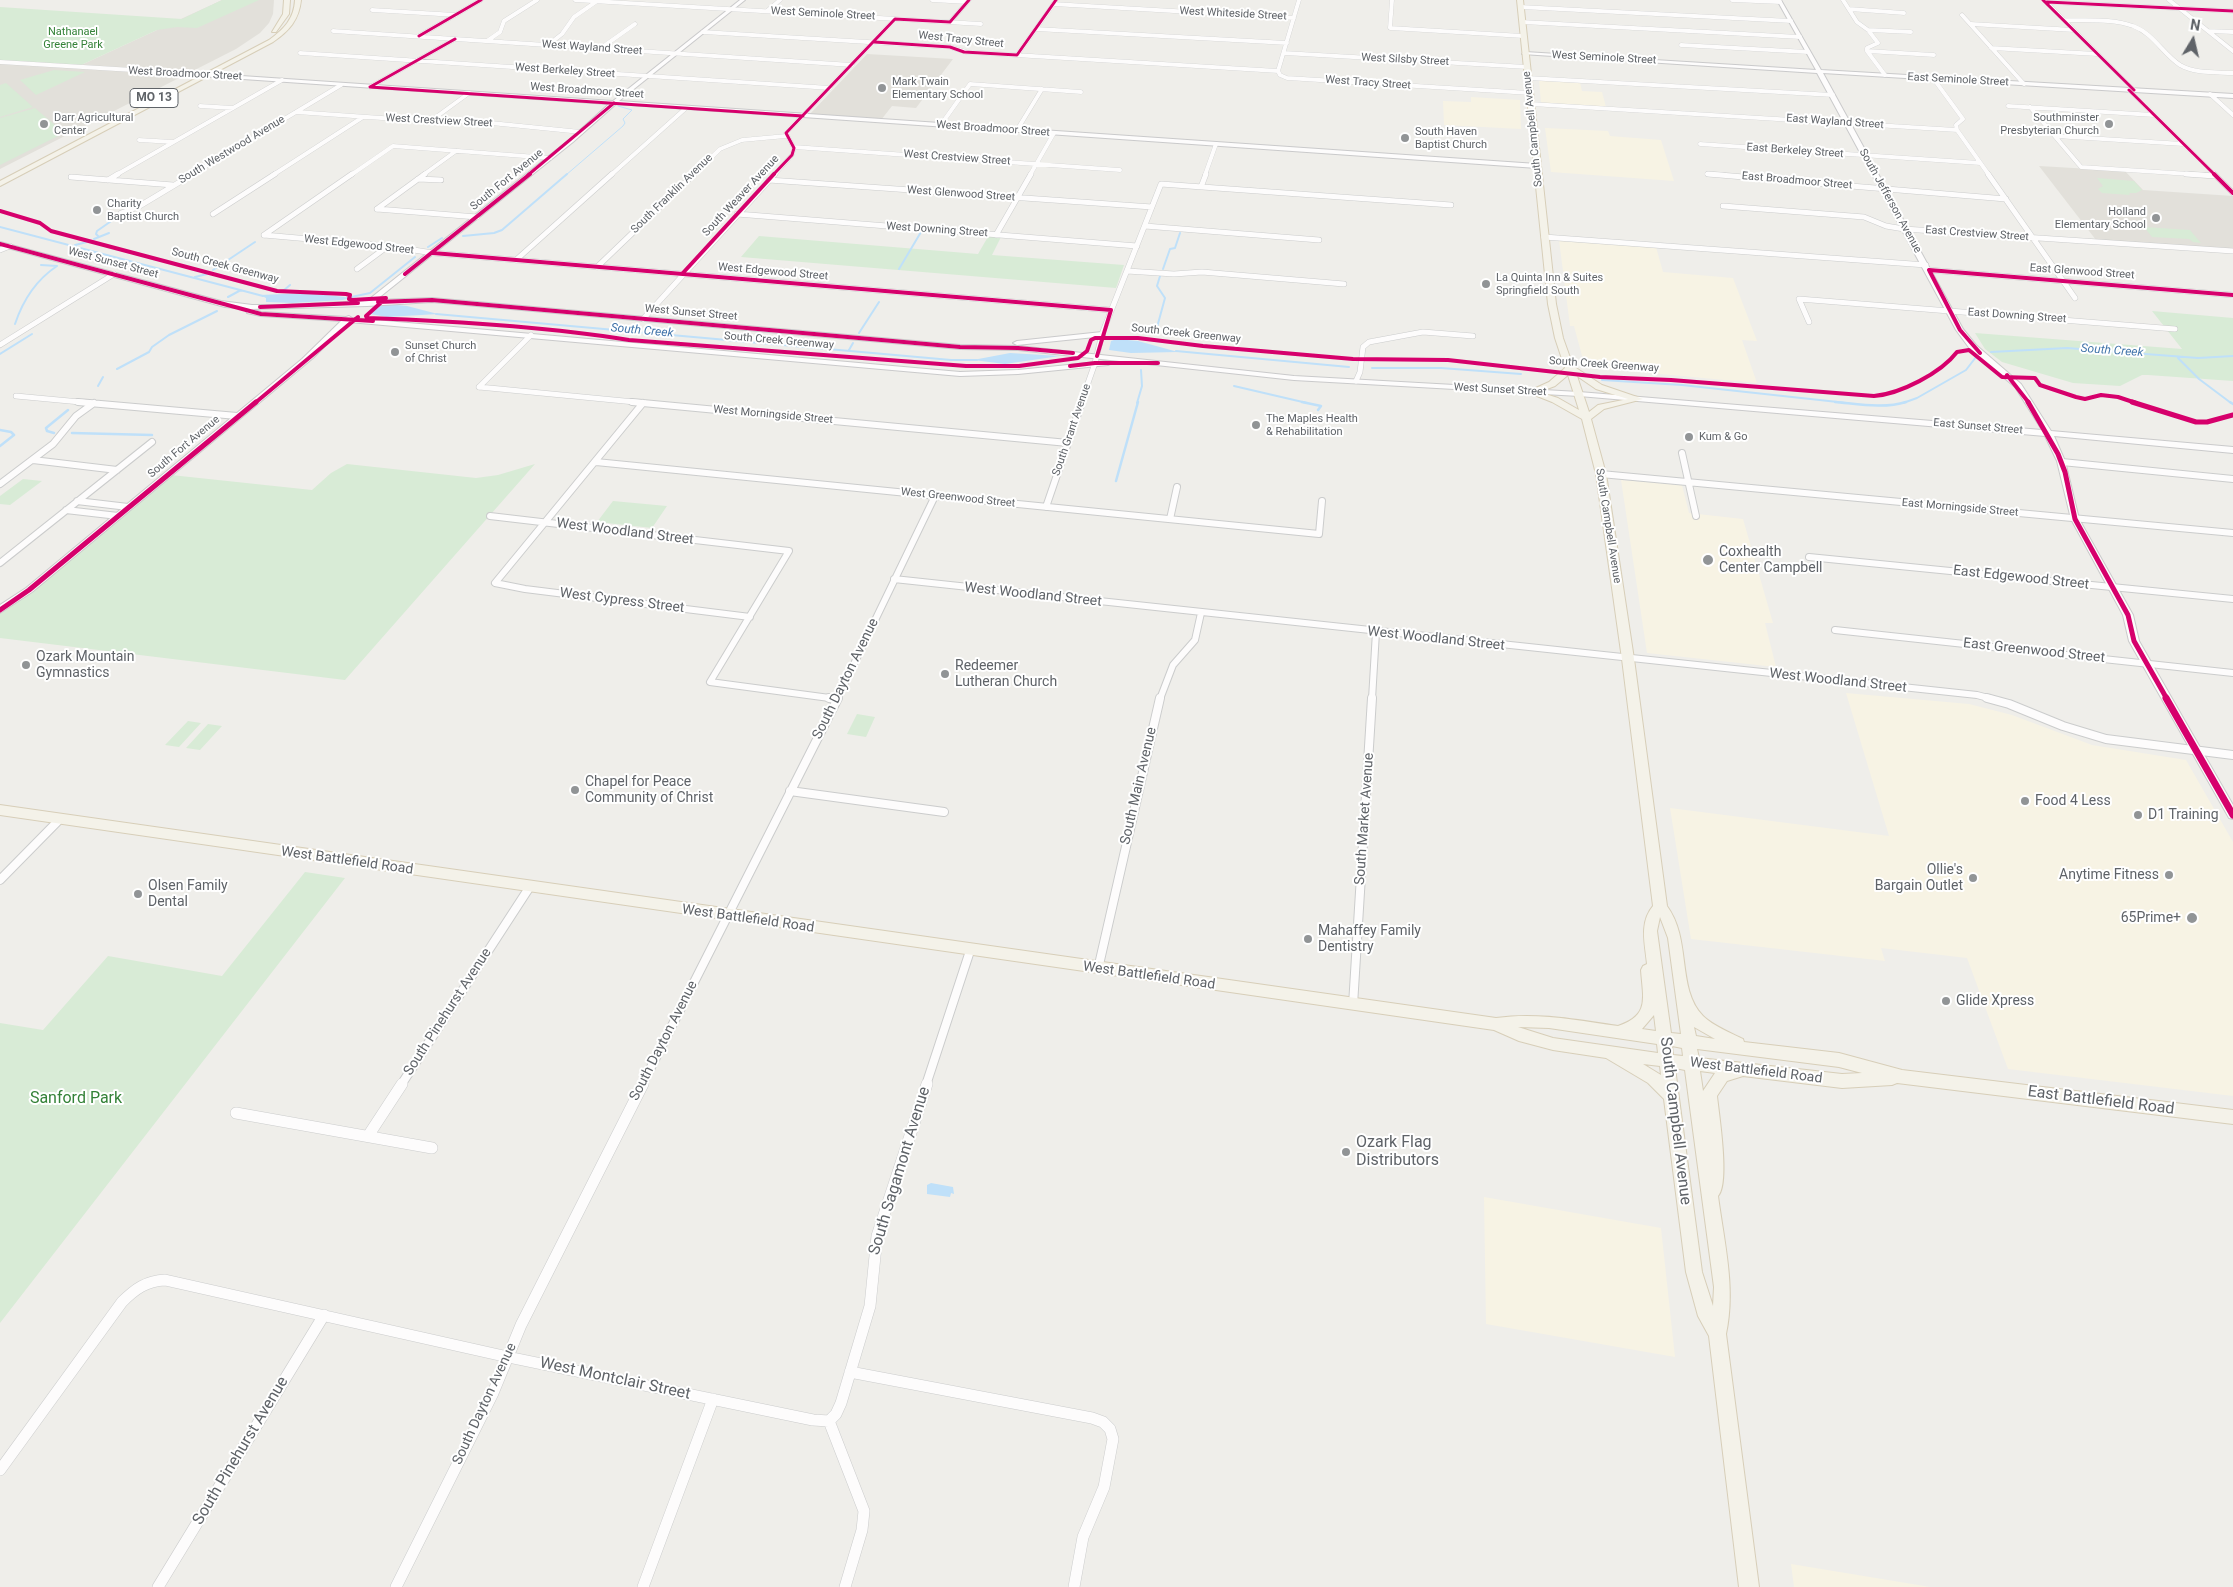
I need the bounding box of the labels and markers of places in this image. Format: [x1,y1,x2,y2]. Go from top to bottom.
place label: Mark Twain Elementary School [892,75,983,101]
marker: Mark Twain Elementary School [876,82,888,94]
place label: Darr Agricultural Center [54,111,133,137]
place label: Southminster Presbyterian Church [2000,111,2099,137]
marker: Darr Agricultural Center [38,118,50,130]
marker: Southminster Presbyterian Church [2103,118,2115,130]
place label: South Haven Baptist Church [1415,125,1487,151]
marker: South Haven Baptist Church [1399,132,1411,144]
place label: Charity Baptist Church [107,197,179,223]
marker: Charity Baptist Church [91,204,103,216]
place label: Holland Elementary School [2055,205,2146,231]
marker: Holland Elementary School [2150,212,2162,224]
place label: La Quinta Inn & Suites Springfield South [1496,271,1603,297]
marker: La Quinta Inn & Suites Springfield South [1480,278,1492,290]
place label: Sunset Church of Christ [405,339,476,365]
marker: Sunset Church of Christ [389,346,401,358]
place label: The Maples Health & Rehabilitation [1266,412,1358,438]
marker: The Maples Health & Rehabilitation [1250,419,1262,431]
place label: Kum & Go [1699,430,1748,444]
marker: Kum & Go [1683,431,1695,443]
place label: Coxhealth Center Campbell [1719,544,1822,576]
marker: Coxhealth Center Campbell [1701,553,1715,567]
place label: Ozark Mountain Gymnastics [36,649,134,682]
place label: Redeemer Lutheran Church [955,658,1057,690]
marker: Ozark Mountain Gymnastics [20,659,32,671]
marker: Redeemer Lutheran Church [939,668,951,680]
place label: Chapel for Peace Community of Christ [585,774,713,806]
marker: Chapel for Peace Community of Christ [569,784,581,796]
place label: Food 4 Less [2035,793,2111,809]
marker: Food 4 Less [2019,795,2031,807]
place label: D1 Training [2148,807,2219,823]
marker: D1 Training [2132,809,2144,821]
place label: Ollie's Bargain Outlet [1875,862,1963,894]
place label: Anytime Fitness [2059,867,2159,883]
marker: Anytime Fitness [2163,869,2175,881]
marker: Ollie's Bargain Outlet [1967,872,1979,884]
place label: Olsen Family Dental [148,878,228,910]
marker: Olsen Family Dental [132,888,144,900]
place label: 65Prime+ [2121,910,2181,926]
marker: 65Prime+ [2185,911,2199,925]
place label: Mahaffey Family Dentistry [1318,923,1421,956]
marker: Mahaffey Family Dentistry [1302,933,1314,945]
place label: Glide Xpress [1956,993,2034,1009]
marker: Glide Xpress [1940,995,1952,1007]
place label: Ozark Flag Distributors [1356,1133,1439,1171]
marker: Ozark Flag Distributors [1340,1146,1352,1158]

